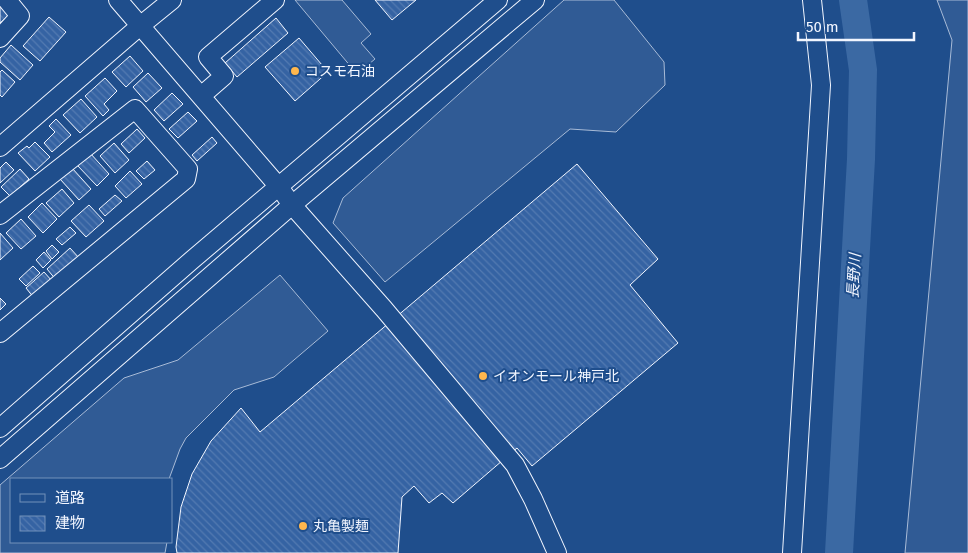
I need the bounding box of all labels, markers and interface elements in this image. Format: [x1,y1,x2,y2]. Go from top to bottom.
scale bar [798,10,914,42]
text: 50 m [806,18,839,36]
place label: コスモ石油 [305,63,375,80]
marker: コスモ石油 [289,65,301,77]
water label: 長野川 [844,251,864,299]
place label: イオンモール神戸北 [493,368,619,385]
marker: イオンモール神戸北 [477,370,489,382]
legend [10,478,172,543]
text: 道路 [55,489,85,507]
text: 建物 [55,514,85,532]
place label: 丸亀製麺 [313,518,369,535]
marker: 丸亀製麺 [297,520,309,532]

